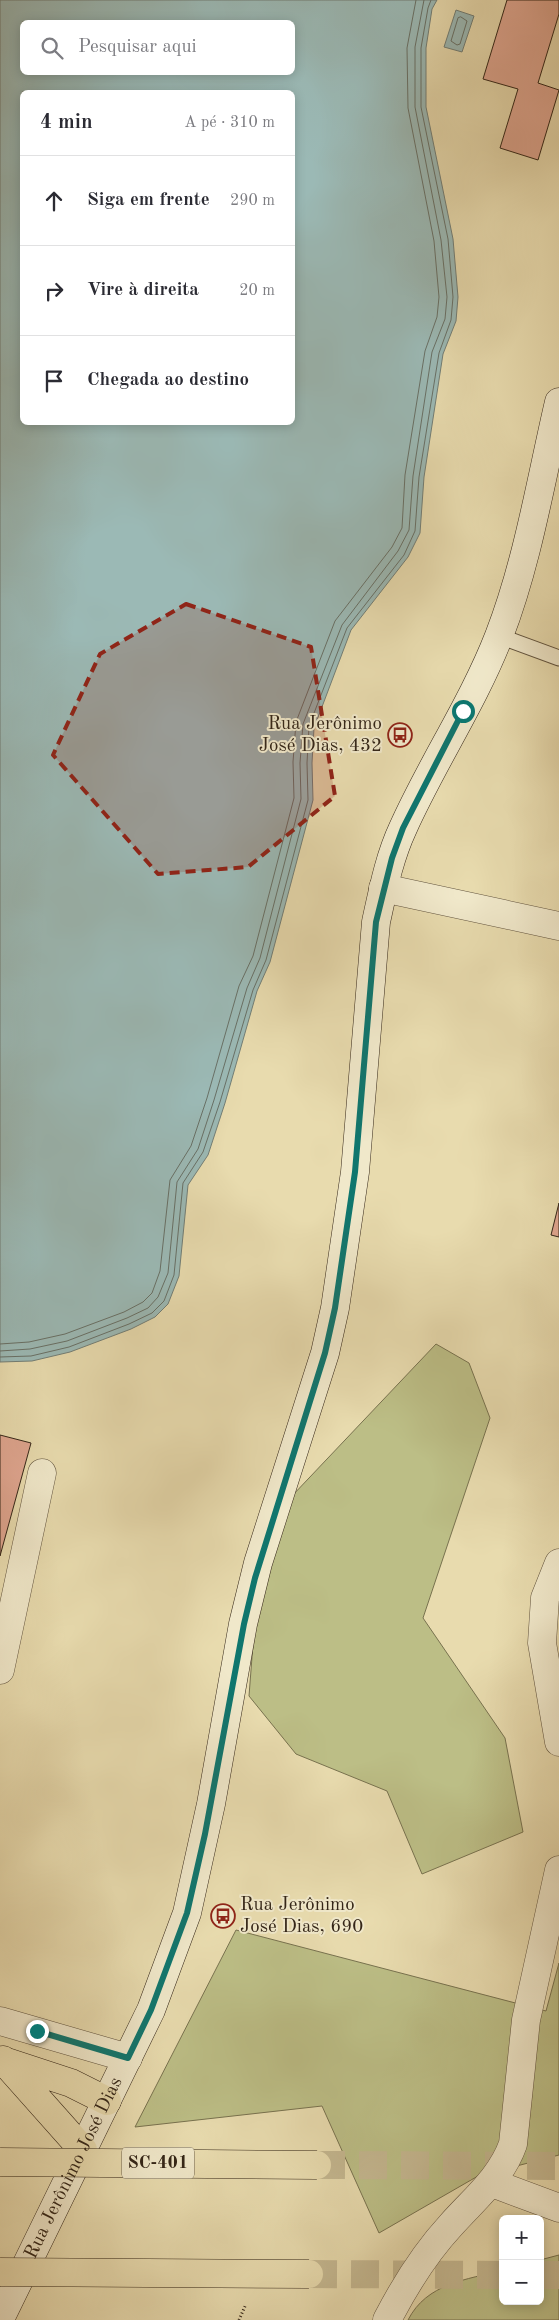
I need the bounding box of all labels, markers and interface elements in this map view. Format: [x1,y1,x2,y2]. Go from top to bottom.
search box [20,20,295,75]
icon: search [38,34,66,62]
text: Pesquisar aqui [78,38,197,57]
text: 4 min [40,112,93,133]
text: A pé · 310 m [184,115,275,131]
icon: ahead [40,187,68,215]
text: Siga em frente [87,191,210,210]
text: 290 m [230,193,275,209]
icon: right [40,277,68,305]
text: Vire à direita [87,281,199,300]
text: 20 m [239,283,275,299]
icon: arrive [40,367,68,395]
text: Chegada ao destino [87,371,249,390]
route start [452,700,475,723]
place label: Rua Jerônimo José Dias, 432 [259,715,382,756]
bus stop icon: Rua Jerônimo José Dias, 432 [387,722,413,748]
place label: Rua Jerônimo José Dias, 690 [240,1896,363,1937]
bus stop icon: Rua Jerônimo José Dias, 690 [210,1903,236,1929]
route end [26,2020,49,2043]
street label: Rua Jerônimo José Dias [21,2074,126,2262]
road number: SC-401 [122,2148,194,2178]
map controls [499,2215,544,2305]
button: + [499,2215,544,2260]
button: − [499,2260,544,2305]

